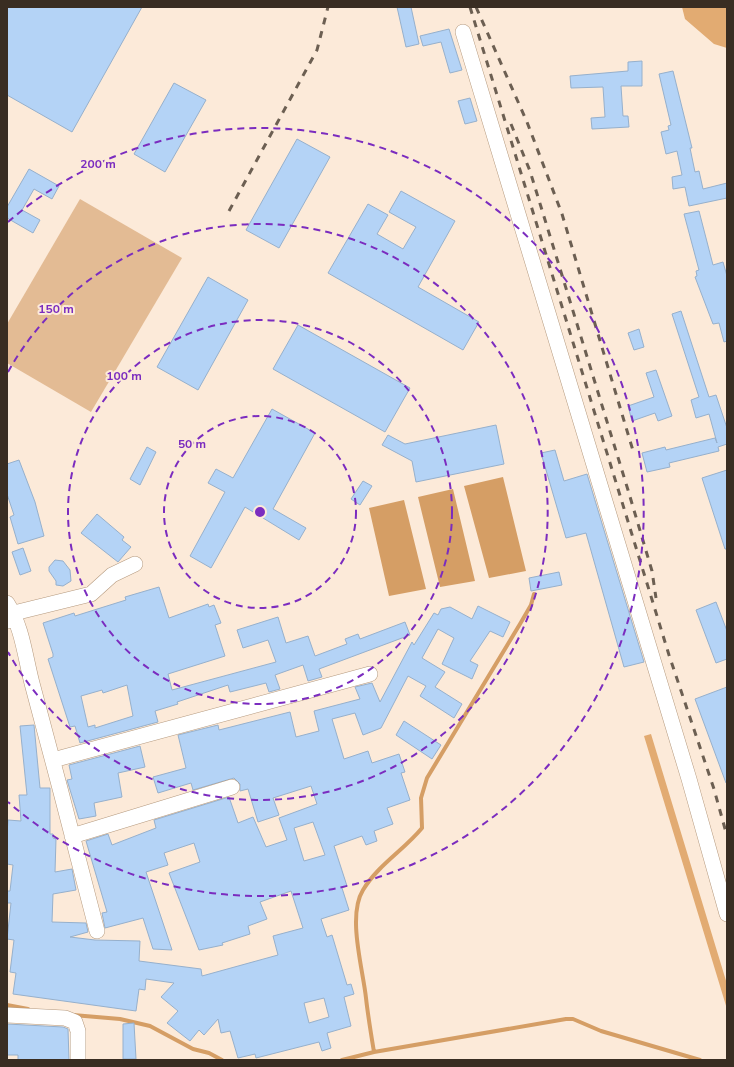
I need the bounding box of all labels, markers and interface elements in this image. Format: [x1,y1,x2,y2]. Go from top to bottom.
text: 200 m [80,156,116,172]
text: 150 m [38,301,74,317]
text: 100 m [106,368,142,384]
text: 50 m [178,436,206,452]
centre of rings [253,505,267,519]

